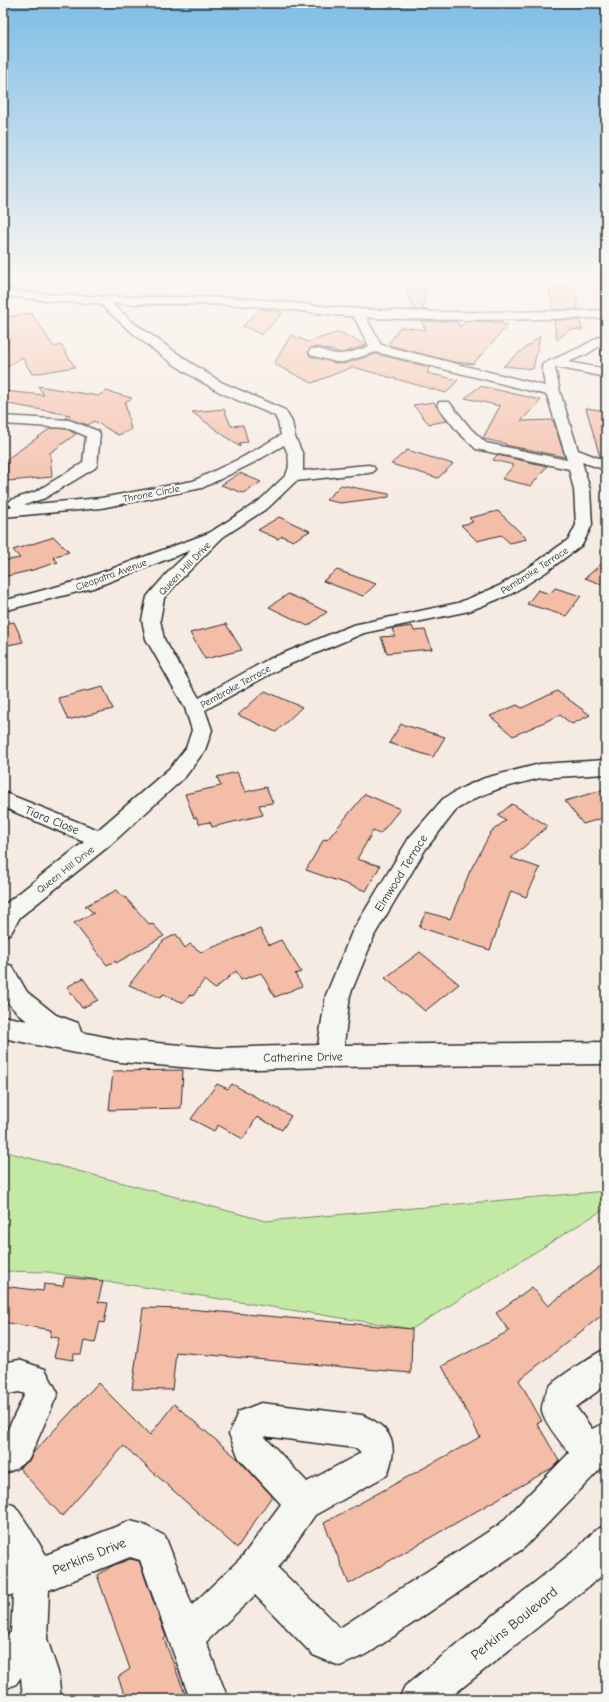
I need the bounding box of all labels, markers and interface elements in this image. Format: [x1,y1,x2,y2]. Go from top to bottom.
street label: Throne Circle [122,483,181,505]
street label: Queen Hill Drive [156,539,213,598]
street label: Pembroke Terrace [499,545,571,597]
street label: Cleopatra Avenue [74,557,148,593]
street label: Pembroke Terrace [198,663,273,711]
street label: Tiara Close [23,803,81,837]
street label: Elmwood Terrace [372,832,430,914]
street label: Queen Hill Drive [34,844,97,896]
street label: Catherine Drive [263,1049,343,1065]
street label: Perkins Drive [50,1534,129,1579]
street label: Perkins Boulevard [468,1583,561,1664]

